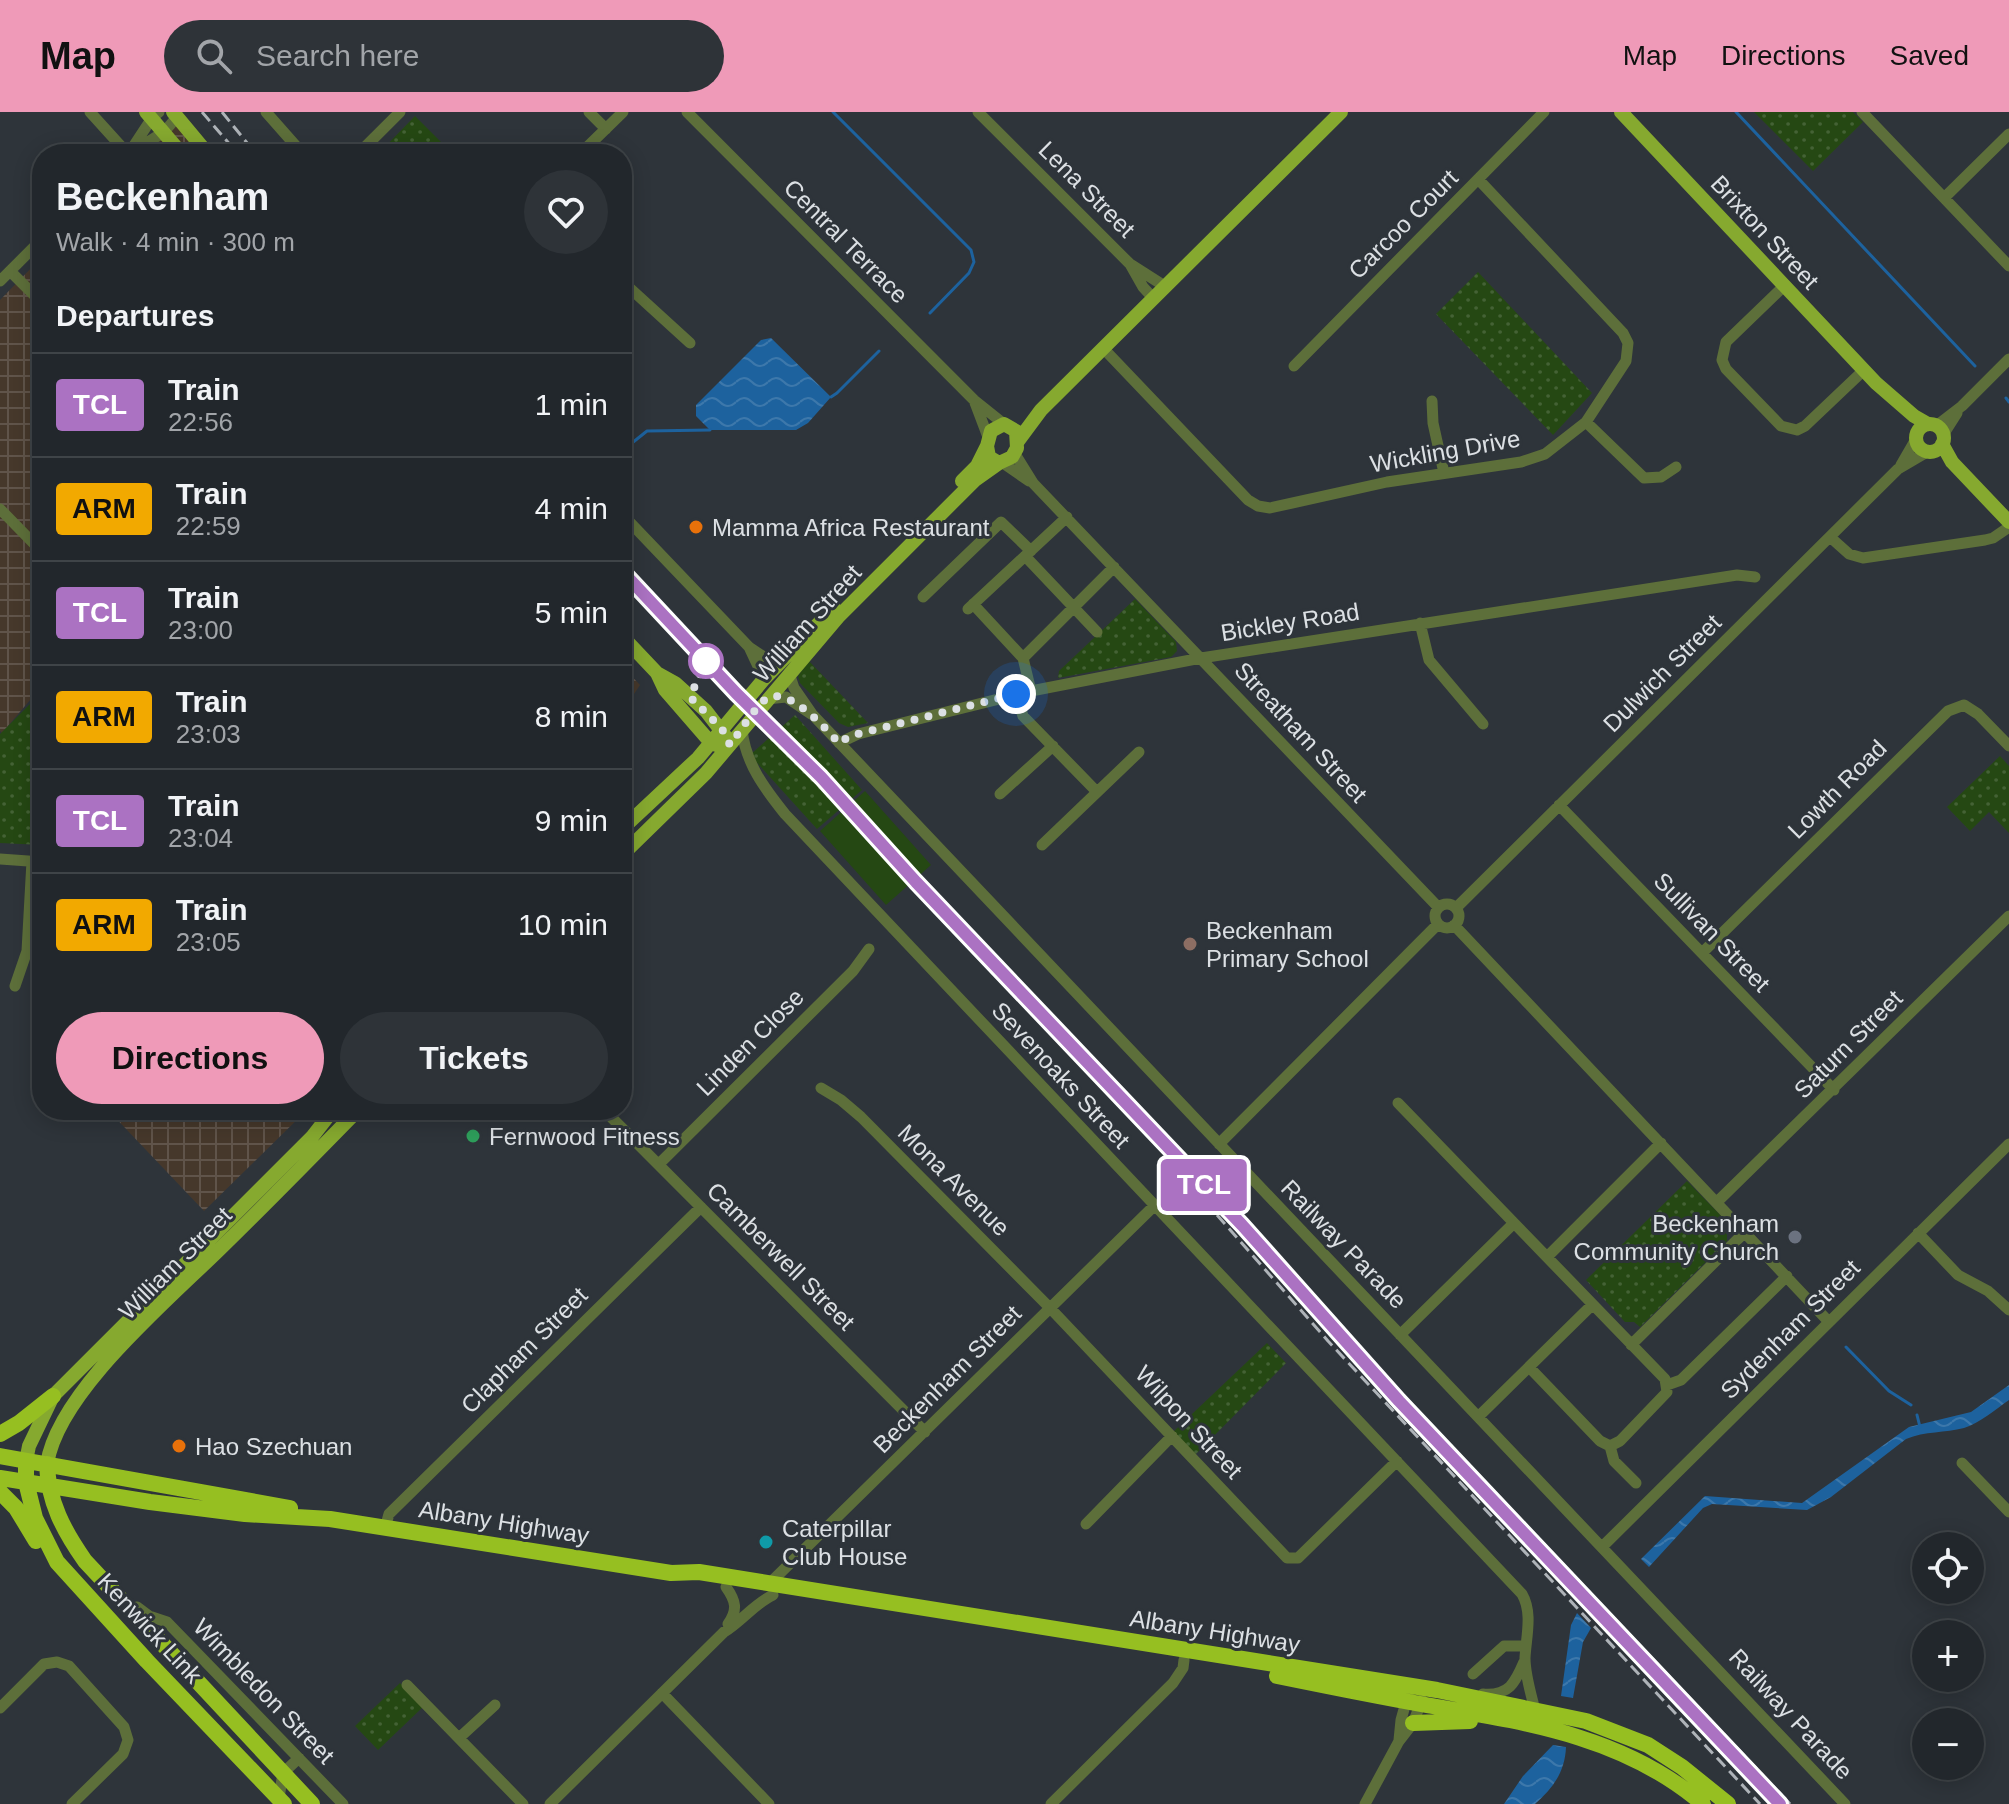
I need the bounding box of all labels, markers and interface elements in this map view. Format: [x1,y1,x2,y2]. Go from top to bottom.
search box [164,20,724,92]
icon: search [192,34,236,78]
text: Map [40,35,116,77]
text: Search here [256,39,419,72]
text: Map [1623,40,1677,71]
text: Directions [1721,40,1846,71]
text: Saved [1890,40,1969,71]
street label: Lena Street [1034,136,1141,243]
street label: Carcoo Court [1343,164,1463,284]
button: heart [524,170,608,254]
street label: Brixton Street [1706,170,1825,295]
street label: Central Terrace [779,174,913,308]
text: Beckenham [56,176,269,218]
text: Walk · 4 min · 300 m [56,227,295,257]
text: Departures [56,299,214,332]
text: Train [168,373,240,406]
text: 1 min [535,388,608,421]
text: TCL [73,389,127,420]
text: 22:56 [168,407,233,437]
street label: Wickling Drive [1368,425,1522,477]
text: Train [176,477,247,510]
text: 4 min [535,492,608,525]
text: ARM [72,493,136,524]
text: 22:59 [176,511,241,541]
place label: Mamma Africa Restaurant [712,514,990,541]
marker: Mamma Africa Restaurant [687,518,705,536]
street label: William Street [747,559,867,687]
text: Train [168,581,240,614]
text: 5 min [535,596,608,629]
text: TCL [73,597,127,628]
street label: Bickley Road [1219,598,1361,646]
street label: Dulwich Street [1598,609,1726,737]
text: 23:00 [168,615,233,645]
unlabelled marker [689,644,723,678]
street label: Streatham Street [1229,656,1373,808]
your location [996,674,1036,714]
text: Train [176,685,247,718]
text: 8 min [535,700,608,733]
text: ARM [72,701,136,732]
text: 23:03 [176,719,241,749]
street label: Lowth Road [1782,734,1892,844]
text: Train [168,789,240,822]
text: 9 min [535,804,608,837]
text: TCL [73,805,127,836]
text: 23:04 [168,823,233,853]
street label: Sullivan Street [1649,867,1776,997]
text: Train [176,893,247,926]
text: 10 min [518,908,608,941]
text: ARM [72,909,136,940]
place label: Beckenham Primary School [1206,917,1369,972]
text: 23:05 [176,927,241,957]
marker: Beckenham Primary School [1181,935,1199,953]
street label: Linden Close [691,983,809,1101]
street label: Saturn Street [1788,984,1908,1104]
street label: Sevenoaks Street [987,997,1136,1154]
button: Directions [56,1012,324,1104]
button: Tickets [340,1012,608,1104]
street label: Mona Avenue [893,1119,1015,1241]
place label: Fernwood Fitness [489,1123,680,1150]
marker: Fernwood Fitness [464,1127,482,1145]
line badge: TCL [1158,1159,1250,1211]
text: TCL [1177,1169,1231,1200]
street label: Railway Parade [1276,1174,1412,1314]
street label: Camberwell Street [702,1177,861,1336]
street label: William Street [113,1201,237,1325]
place label: Beckenham Community Church [1574,1210,1779,1265]
marker: Beckenham Community Church [1786,1228,1804,1246]
street label: Sydenham Street [1715,1254,1865,1404]
street label: Clapham Street [455,1281,593,1419]
street label: Beckenham Street [868,1299,1027,1458]
street label: Wilpon Street [1130,1360,1248,1484]
place label: Hao Szechuan [195,1433,352,1460]
marker: Hao Szechuan [170,1437,188,1455]
street label: Albany Highway [417,1495,591,1549]
place label: Caterpillar Club House [782,1515,907,1570]
map controls [1912,1532,1984,1780]
button: locate [1912,1532,1984,1604]
marker: Caterpillar Club House [757,1533,775,1551]
street label: Kenwick Link [92,1568,208,1689]
street label: Albany Highway [1128,1604,1302,1658]
street label: Wimbledon Street [188,1613,340,1769]
button: + [1912,1620,1984,1692]
street label: Railway Parade [1724,1643,1858,1785]
button: − [1912,1708,1984,1780]

